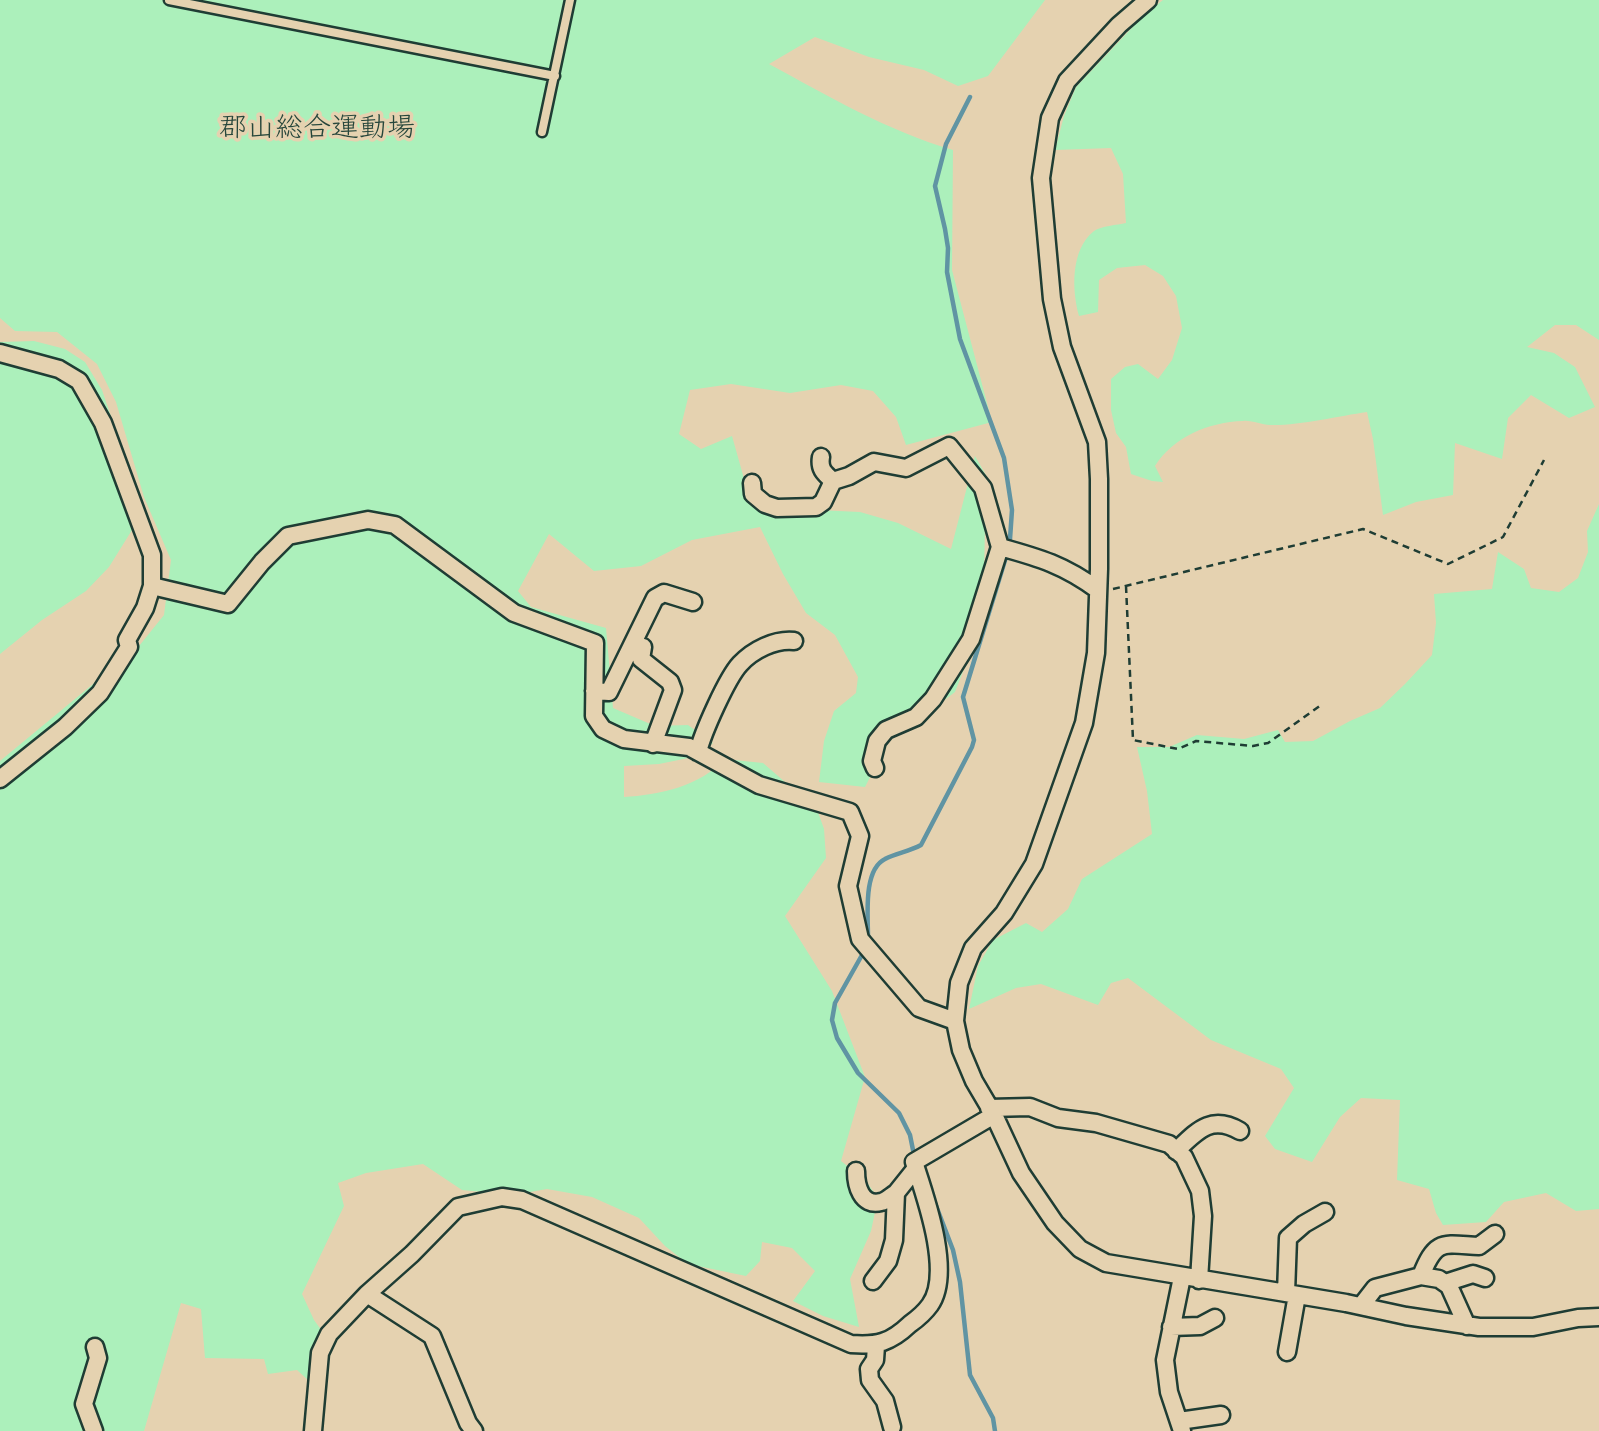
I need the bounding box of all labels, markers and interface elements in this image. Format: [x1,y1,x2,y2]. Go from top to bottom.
park label: 郡山総合運動場 [219,112,415,146]

